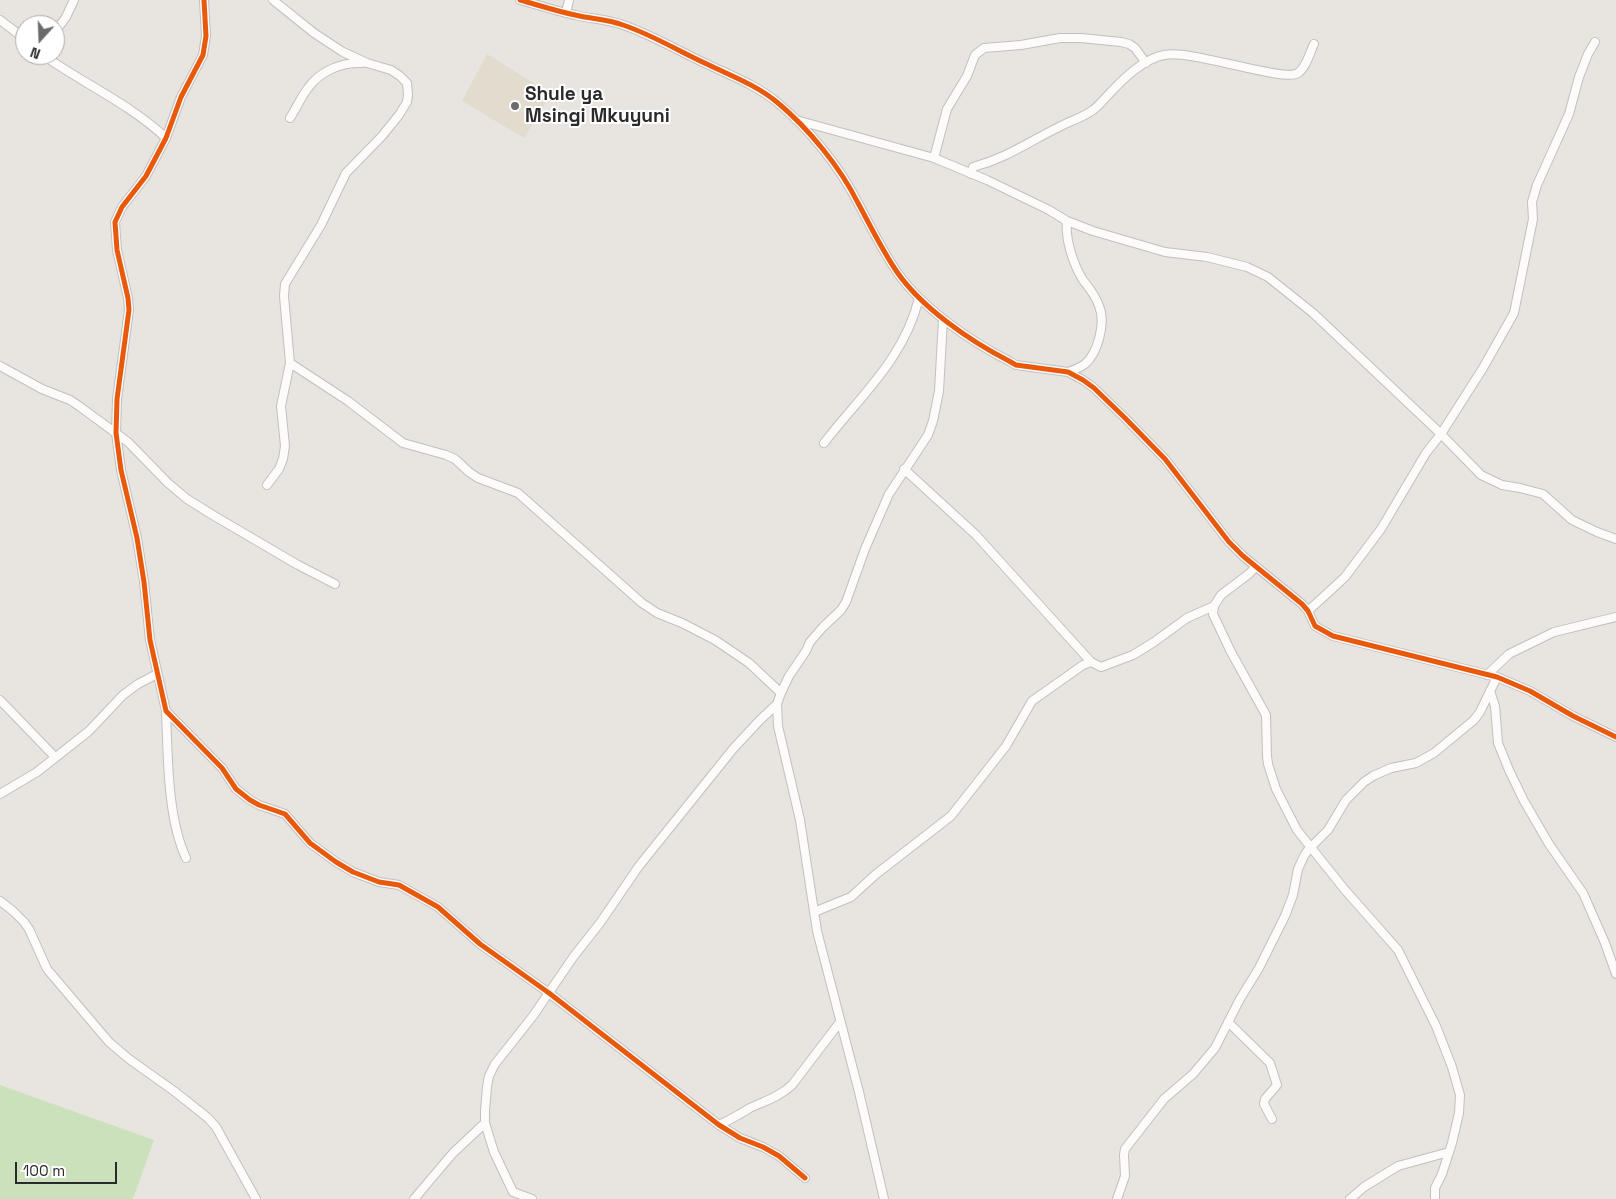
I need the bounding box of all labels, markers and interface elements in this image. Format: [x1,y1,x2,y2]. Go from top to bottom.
north arrow [15,15,65,65]
text: N [28,43,43,63]
place label: Shule ya Msingi Mkuyuni [525,84,670,128]
marker: Shule ya Msingi Mkuyuni [509,100,521,112]
scale bar [18,1152,120,1184]
text: 100 m [23,1161,65,1180]

